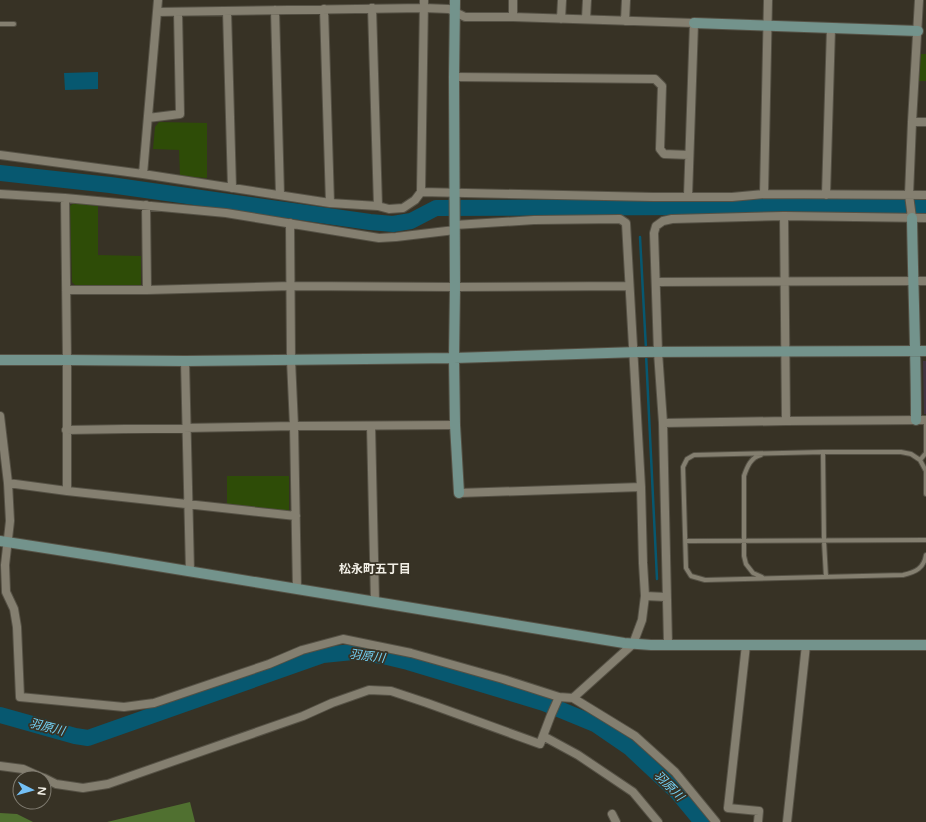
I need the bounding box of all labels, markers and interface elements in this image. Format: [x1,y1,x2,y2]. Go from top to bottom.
district label: 松永町五丁目 [339,562,411,576]
water label: 羽原川 [348,647,388,665]
water label: 羽原川 [28,716,68,739]
water label: 羽原川 [651,768,688,805]
north arrow [12,770,52,810]
text: N [35,786,48,796]

